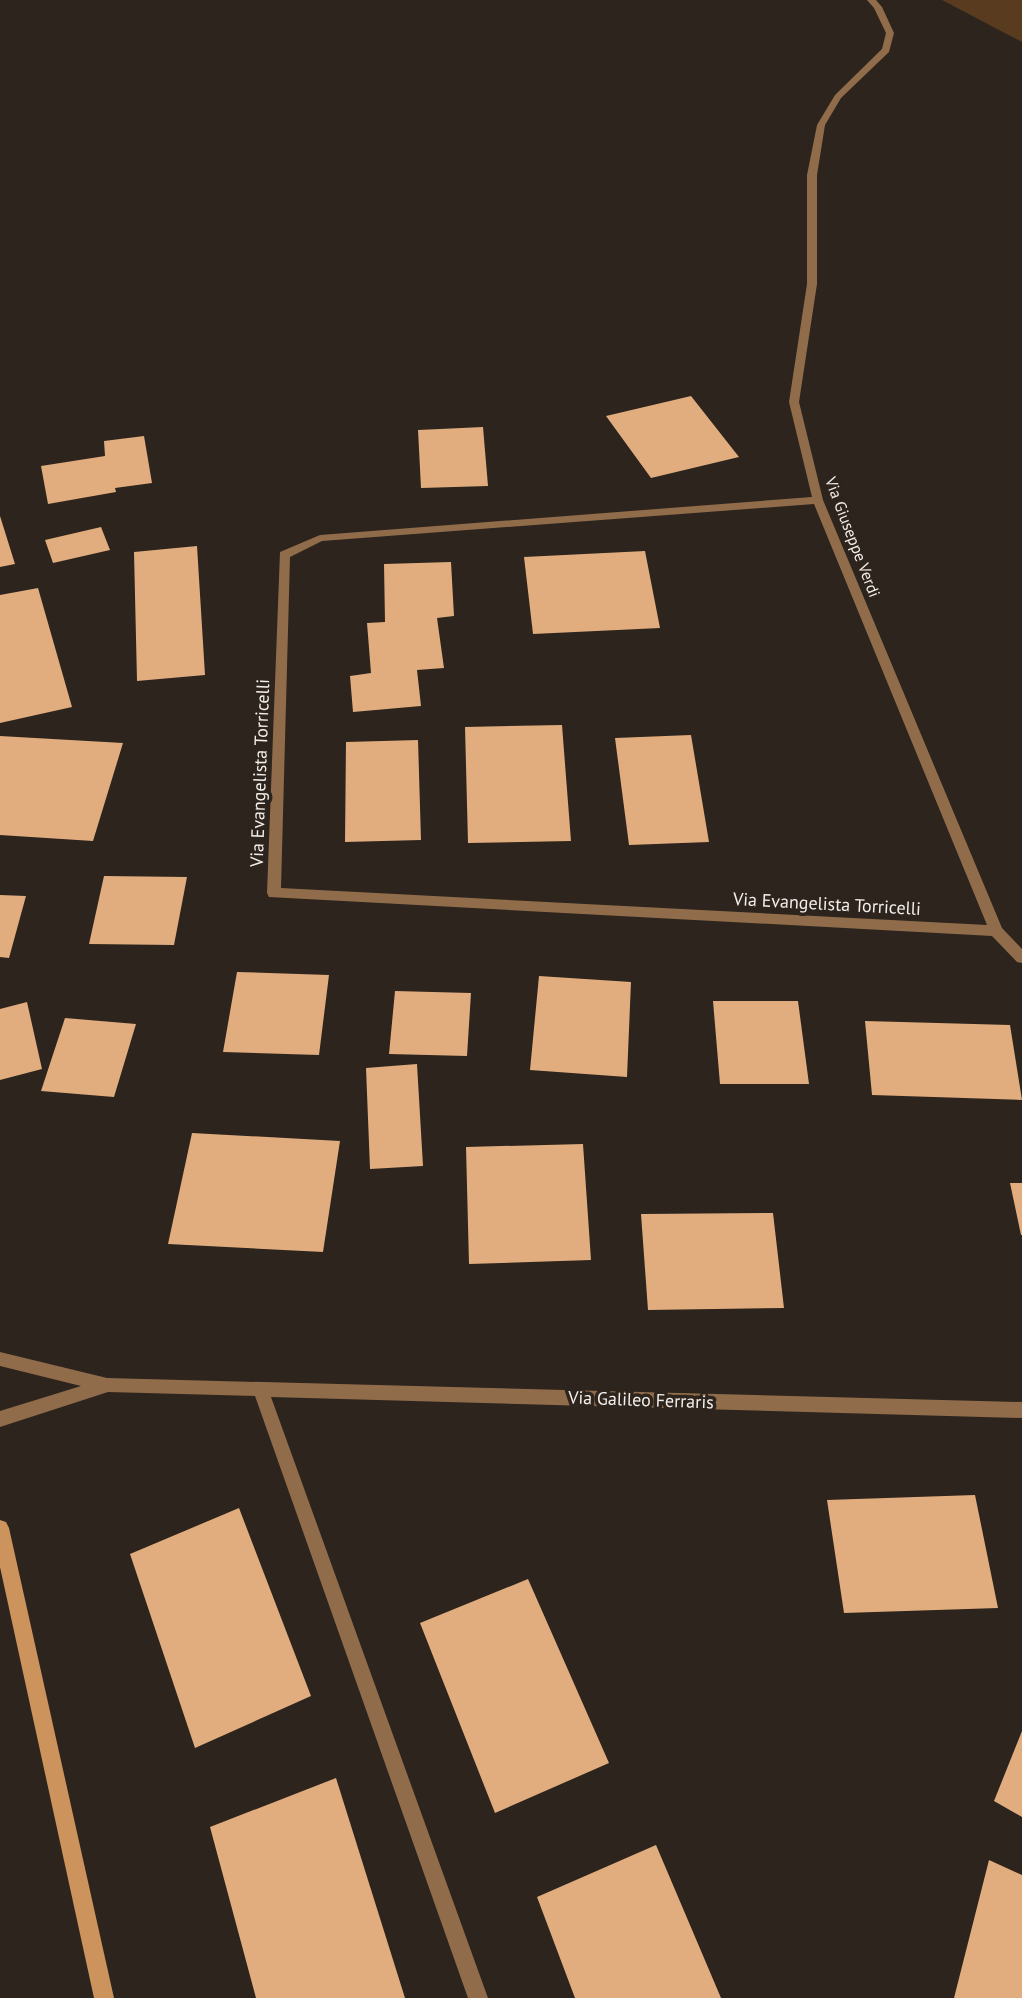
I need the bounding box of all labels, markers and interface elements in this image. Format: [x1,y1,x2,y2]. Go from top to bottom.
street label: Via Giuseppe Verdi [821,473,885,600]
street label: Via Evangelista Torricelli [245,679,274,868]
street label: Via Evangelista Torricelli [731,887,922,920]
street label: Via Galileo Ferraris [567,1385,714,1414]

